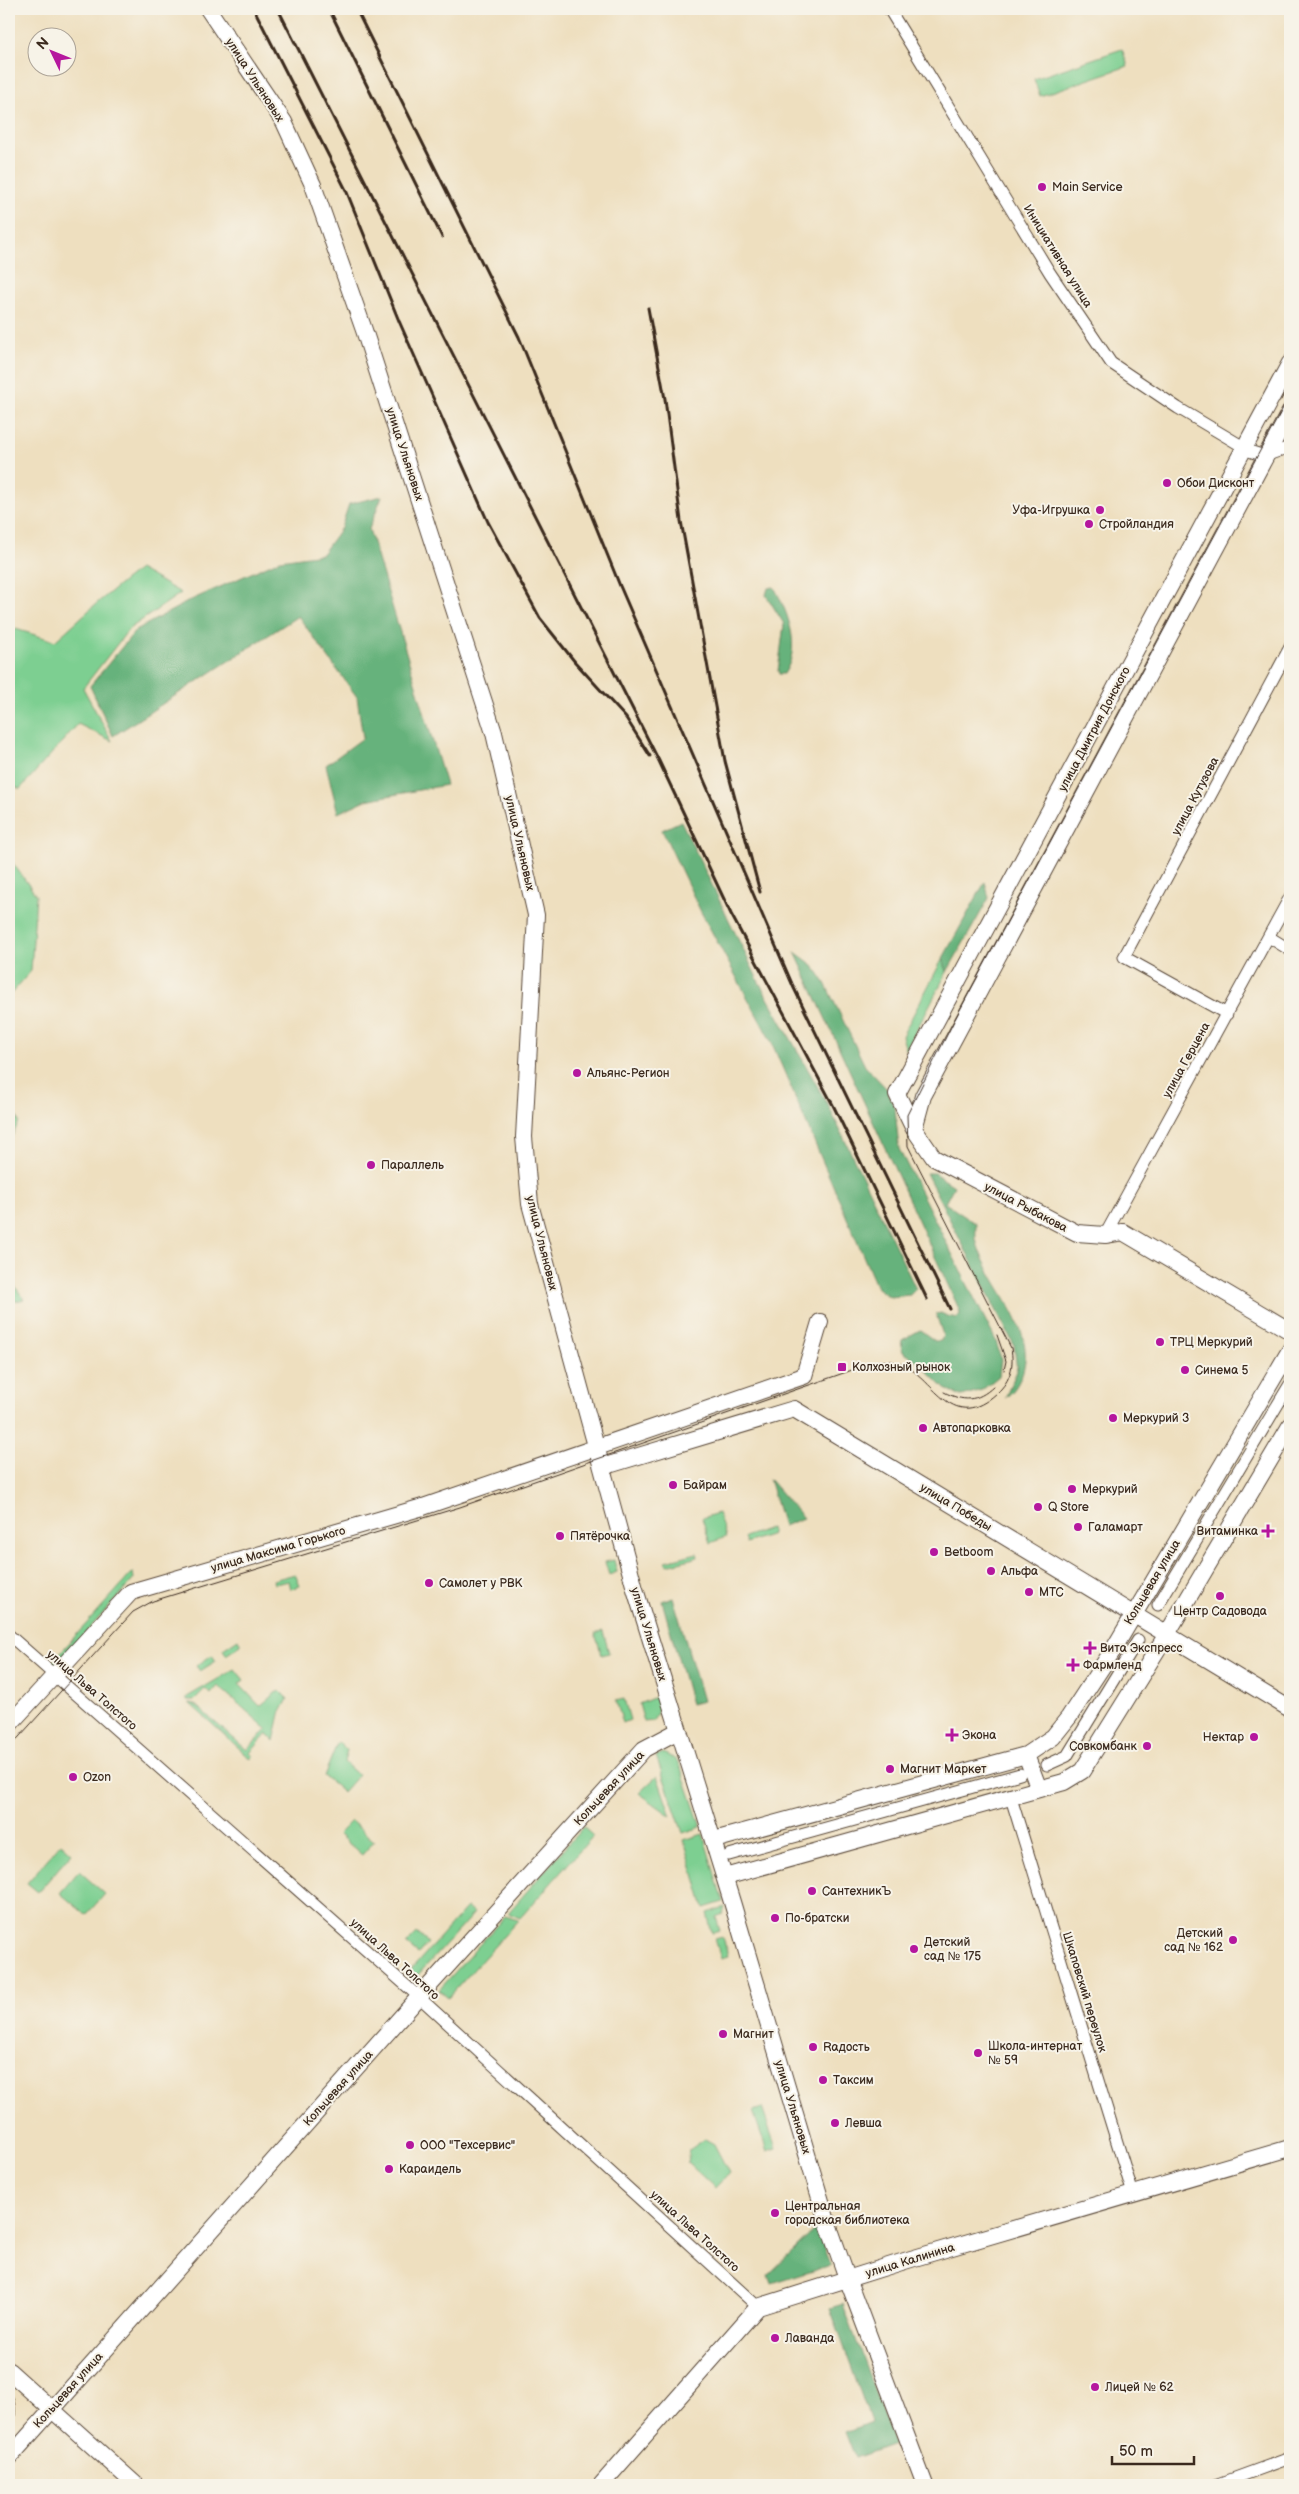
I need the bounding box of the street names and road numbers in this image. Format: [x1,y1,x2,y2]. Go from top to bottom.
street label: улица Ульяновых [222,35,288,126]
street label: Инициативная улица [1020,202,1095,311]
street label: улица Ульяновых [382,406,427,503]
street label: улица Дмитрия Донского [1055,664,1134,794]
street label: улица Кутузова [1169,755,1222,838]
street label: улица Ульяновых [501,794,538,893]
street label: улица Герцена [1159,1020,1213,1101]
street label: улица Рыбакова [982,1179,1070,1236]
street label: улица Ульяновых [522,1194,561,1293]
street label: улица Победы [917,1480,994,1535]
street label: улица Максима Горького [209,1523,347,1576]
street label: Кольцевая улица [1121,1537,1184,1628]
street label: улица Ульяновых [627,1586,670,1683]
street label: улица Льва Толстого [43,1647,140,1734]
street label: Кольцевая улица [571,1748,648,1829]
street label: улица Льва Толстого [347,1915,442,2003]
street label: Шкаповский переулок [1059,1930,1110,2055]
street label: Кольцевая улица [300,2047,376,2129]
street label: улица Ульяновых [771,2059,814,2156]
street label: улица Льва Толстого [647,2187,742,2275]
street label: улица Калинина [864,2240,956,2281]
street label: Кольцевая улица [30,2349,106,2431]

